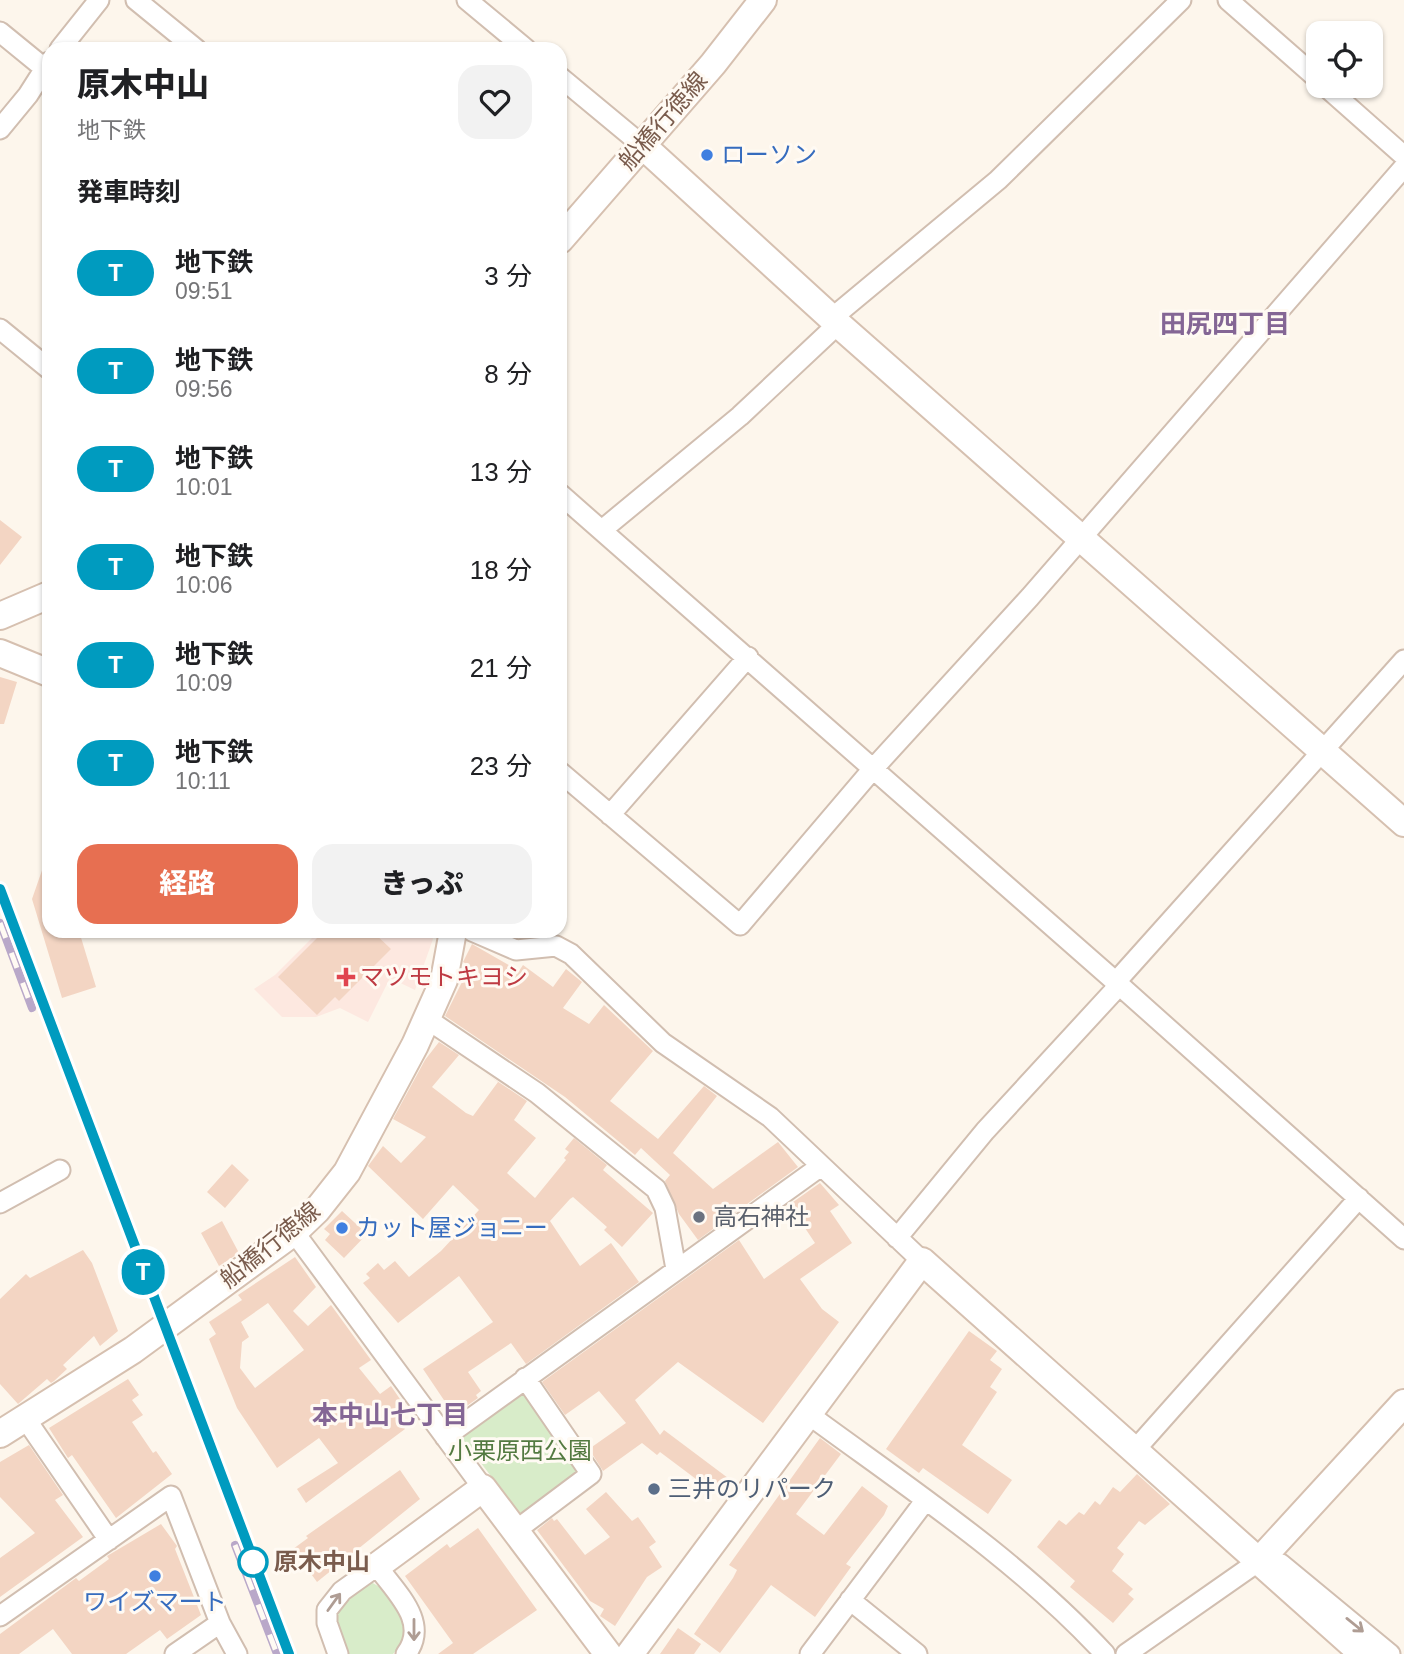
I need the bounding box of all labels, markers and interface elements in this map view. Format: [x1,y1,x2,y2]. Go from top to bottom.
map controls [1306,21,1383,98]
button: locate [1306,21,1383,98]
button: heart [458,65,532,139]
text: 原木中山 [77,66,209,103]
street label: 船橋行徳線 [613,67,712,175]
text: 地下鉄 [77,117,146,143]
place label: ローソン [721,141,817,168]
marker: ローソン [699,147,715,163]
text: 発車時刻 [77,177,181,207]
text: 地下鉄 [175,247,253,277]
text: T [108,259,123,286]
text: 3 分 [484,261,532,291]
text: 09:51 [175,278,233,304]
district label: 田尻四丁目 [1160,309,1290,339]
text: 地下鉄 [175,345,253,375]
text: T [108,357,123,384]
text: 8 分 [484,359,532,389]
text: 09:56 [175,376,233,402]
text: 地下鉄 [175,443,253,473]
text: T [108,455,123,482]
text: 13 分 [470,457,532,487]
text: 10:01 [175,474,233,500]
text: 地下鉄 [175,541,253,571]
text: T [108,553,123,580]
text: 18 分 [470,555,532,585]
text: 10:06 [175,572,233,598]
text: 地下鉄 [175,639,253,669]
text: T [108,651,123,678]
text: 21 分 [470,653,532,683]
text: 10:09 [175,670,233,696]
text: 地下鉄 [175,737,253,767]
text: T [108,749,123,776]
text: 23 分 [470,751,532,781]
text: 10:11 [175,768,231,794]
button: 経路 [77,844,298,924]
button: きっぷ [312,844,532,924]
place label: マツモトキヨシ [360,963,528,990]
marker: マツモトキヨシ [338,969,354,985]
street label: 船橋行徳線 [215,1196,325,1293]
place label: 高石神社 [713,1203,809,1230]
marker: 高石神社 [691,1209,707,1225]
place label: カット屋ジョニー [356,1214,548,1241]
marker: カット屋ジョニー [334,1220,350,1236]
line badge: T [120,1249,166,1295]
text: T [136,1258,150,1285]
district label: 本中山七丁目 [312,1400,468,1430]
park label: 小栗原西公園 [448,1437,592,1464]
place label: 三井のリパーク [668,1475,836,1502]
marker: 三井のリパーク [646,1481,662,1497]
marker: 原木中山 [238,1547,268,1577]
place label: 原木中山 [274,1548,370,1575]
marker: ワイズマート [147,1568,163,1584]
place label: ワイズマート [83,1588,227,1615]
one-way arrow [326,1592,341,1611]
one-way arrow [1345,1617,1363,1633]
one-way arrow [407,1618,421,1641]

